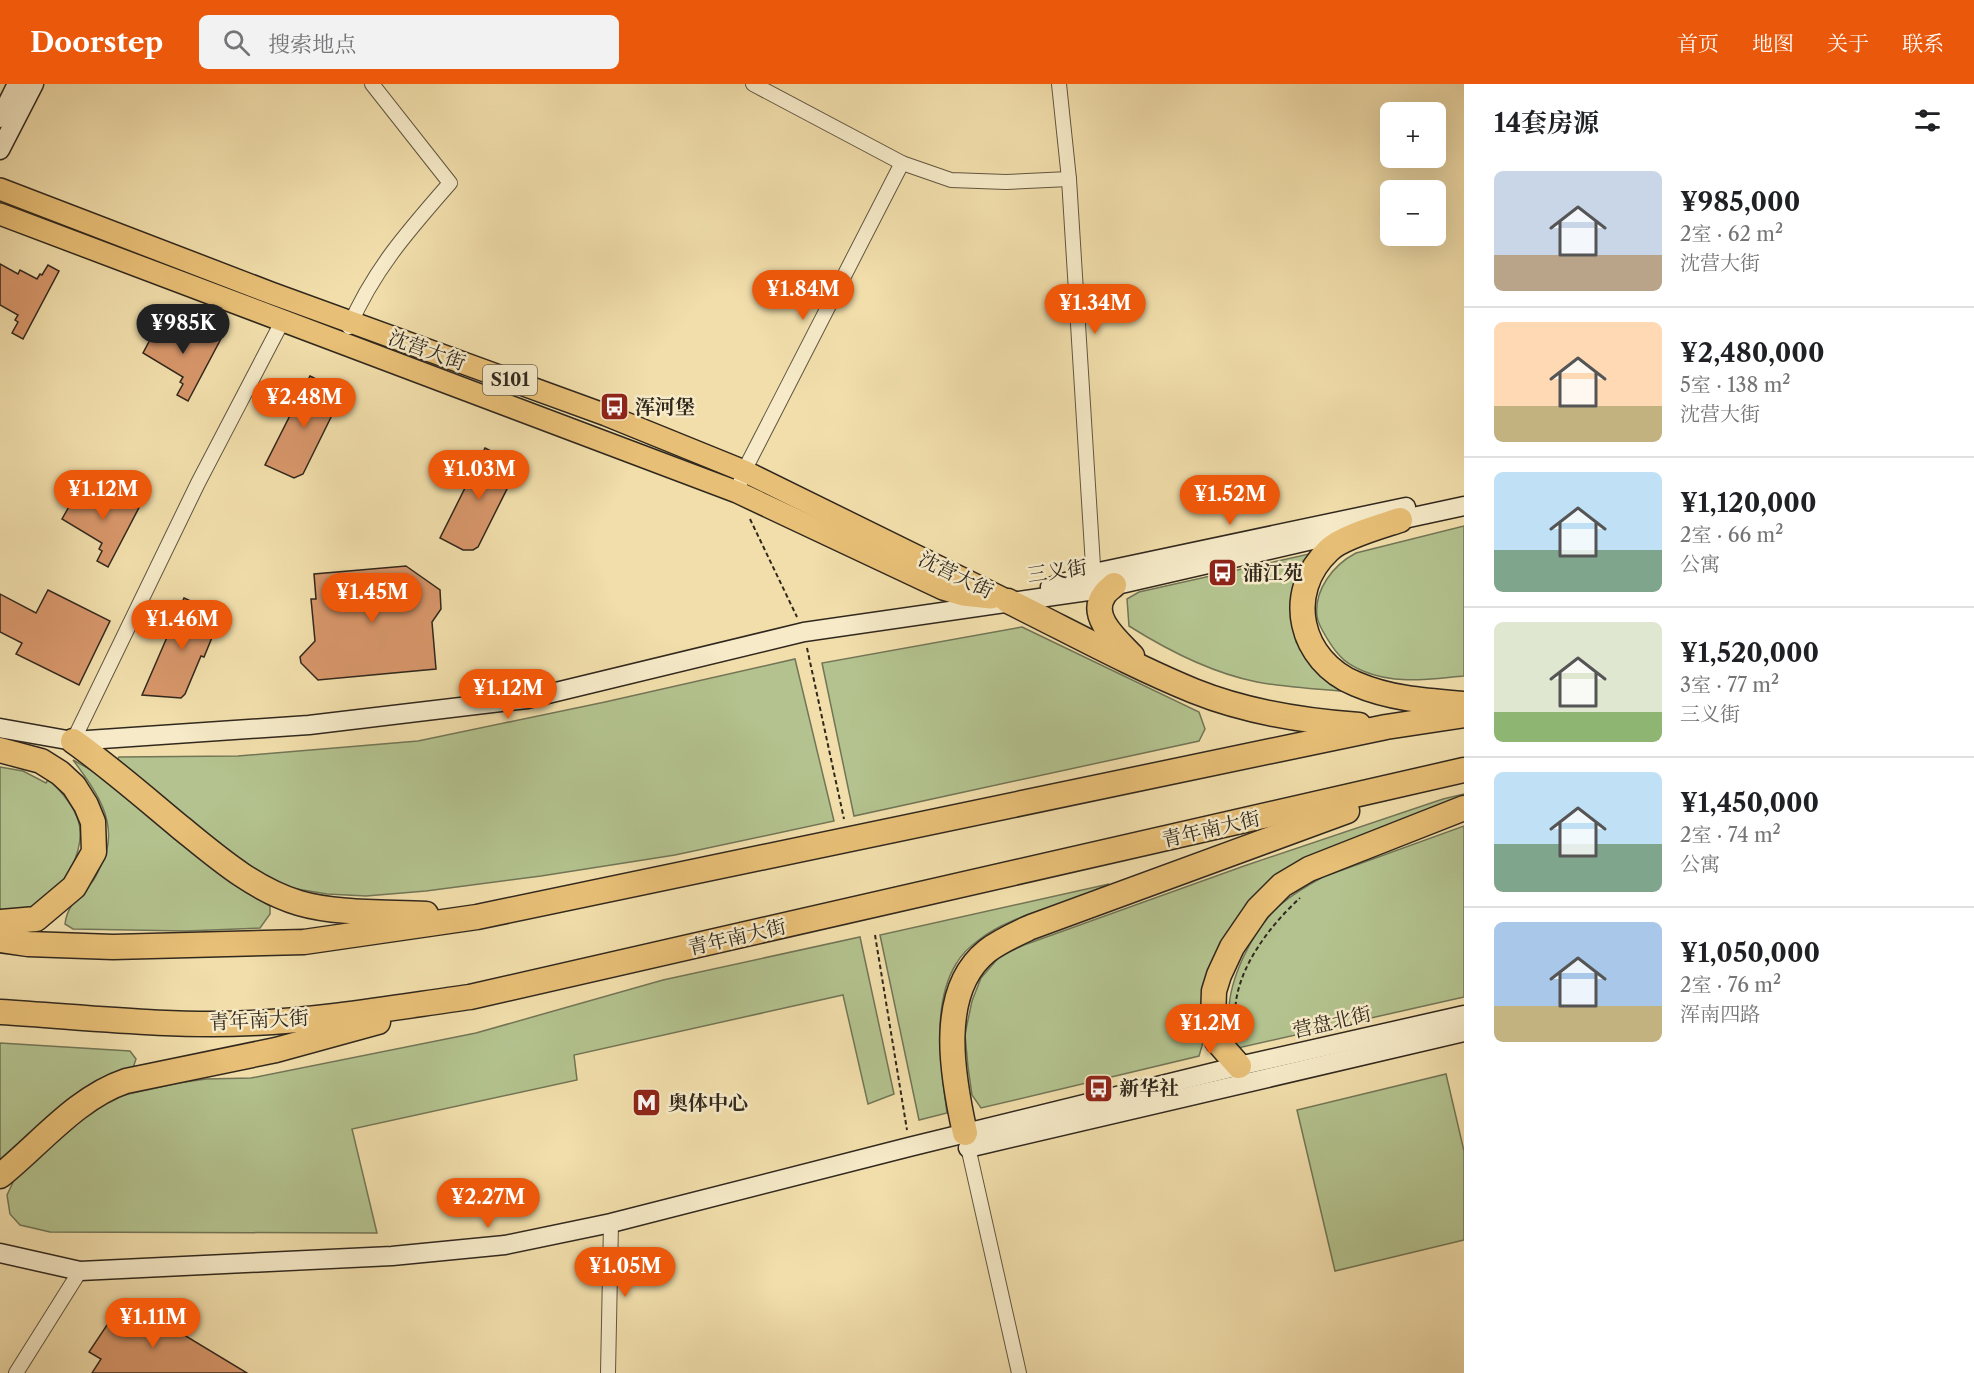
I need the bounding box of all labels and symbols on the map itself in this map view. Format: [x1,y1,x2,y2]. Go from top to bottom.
pin: ¥1.84M [754,270,852,321]
pin: ¥1.34M [1046,284,1144,335]
pin: ¥985K [141,304,225,355]
street label: 沈营大街 [385,325,469,375]
road number: S101 [483,365,537,395]
pin: ¥2.48M [255,378,353,429]
bus stop icon: 浑河堡 [598,391,630,423]
place label: 浑河堡 [635,395,695,419]
pin: ¥1.03M [430,450,528,501]
pin: ¥1.12M [54,470,152,521]
pin: ¥1.52M [1181,475,1279,526]
street label: 沈营大街 [915,547,997,603]
street label: 三义街 [1026,555,1088,587]
bus stop icon: 浦江苑 [1206,557,1238,589]
place label: 浦江苑 [1243,561,1303,585]
pin: ¥1.45M [323,573,421,624]
pin: ¥1.46M [133,600,231,651]
pin: ¥1.12M [459,669,557,720]
street label: 青年南大街 [1160,806,1262,852]
street label: 青年南大街 [686,914,788,960]
street label: 营盘北街 [1290,1001,1374,1043]
pin: ¥1.2M [1168,1004,1252,1055]
street label: 青年南大街 [208,1005,310,1035]
bus stop icon: 新华社 [1082,1072,1114,1104]
place label: 新华社 [1119,1076,1179,1100]
metro station icon: 奥体中心 [631,1087,663,1119]
place label: 奥体中心 [668,1091,748,1115]
pin: ¥2.27M [439,1178,537,1229]
pin: ¥1.05M [576,1247,674,1298]
pin: ¥1.11M [104,1298,202,1349]

